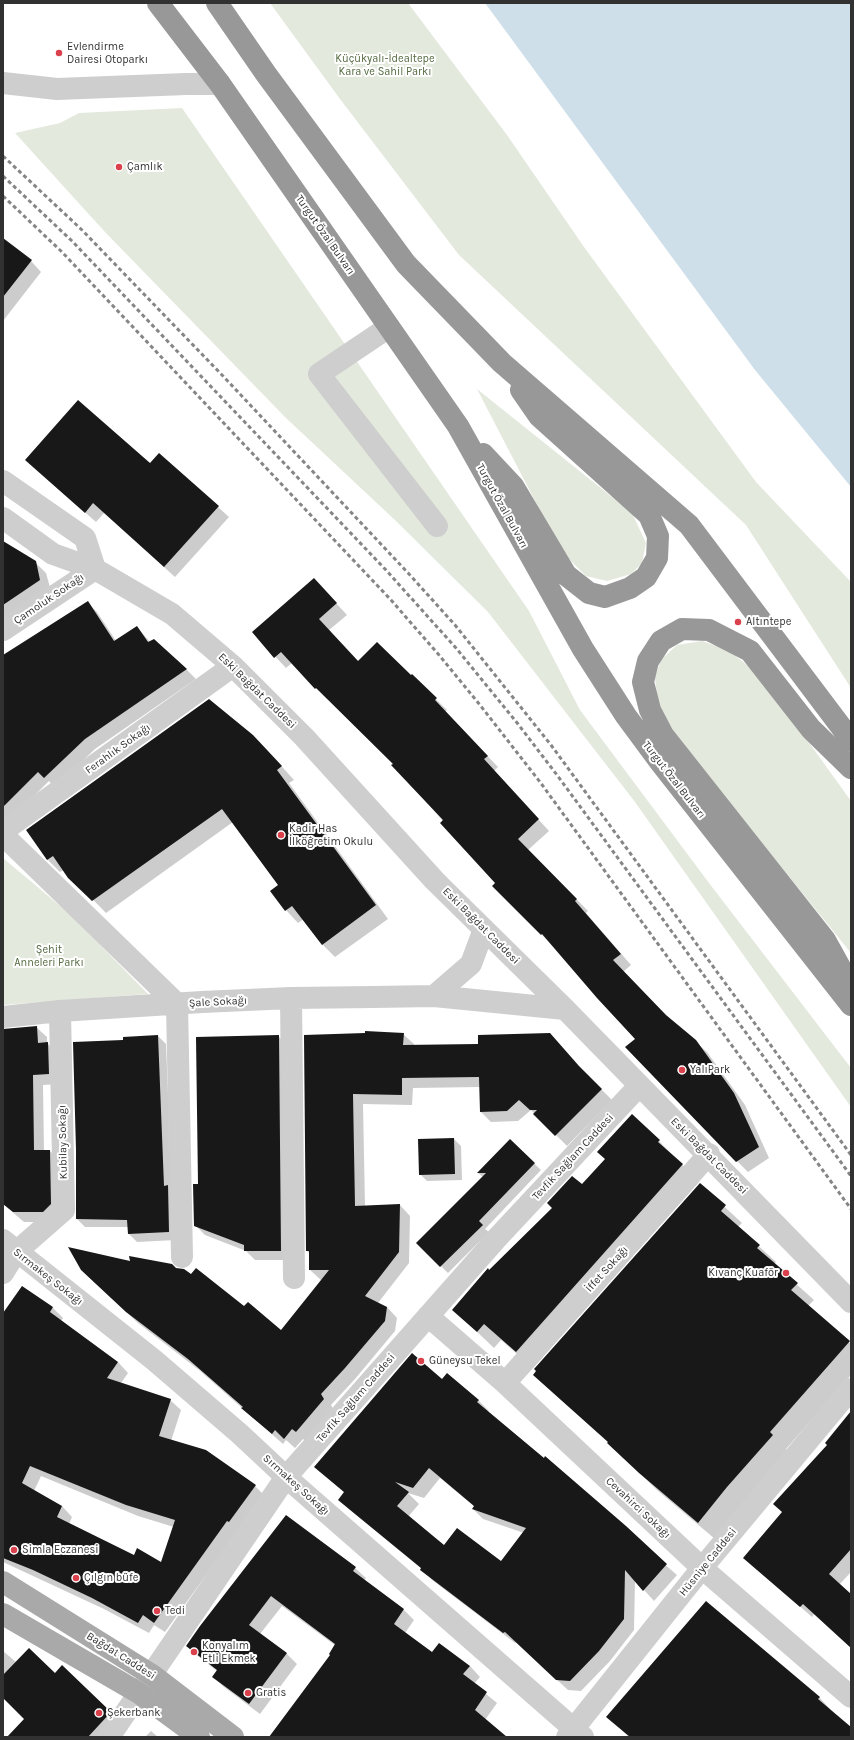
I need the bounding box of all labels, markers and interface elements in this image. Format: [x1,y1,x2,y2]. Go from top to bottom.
place label: Evlendirme Dairesi Otoparkı [67,40,148,66]
marker: Evlendirme Dairesi Otoparkı [54,48,64,58]
park label: Küçükyalı-İdealtepe Kara ve Sahil Parkı [335,52,435,78]
place label: Çamlık [127,160,163,174]
marker: Çamlık [114,162,124,172]
street label: Turgut Özal Bulvarı [293,193,357,277]
street label: Turgut Özal Bulvarı [473,462,531,550]
street label: Çamoluk Sokağı [11,571,87,627]
place label: Altıntepe [746,615,791,629]
marker: Altıntepe [733,617,743,627]
street label: Eski Bağdat Caddesi [215,650,299,732]
street label: Ferahlık Sokağı [83,721,153,777]
street label: Turgut Özal Bulvarı [640,739,708,821]
place label: Kadir Has İlköğretim Okulu [289,822,373,848]
marker: Kadir Has İlköğretim Okulu [276,830,286,840]
street label: Eski Bağdat Caddesi [440,885,522,967]
park label: Şehit Anneleri Parkı [14,943,84,969]
street label: Şale Sokağı [188,994,248,1010]
place label: YalıPark [690,1063,730,1077]
marker: YalıPark [677,1065,687,1075]
street label: Kubilay Sokağı [56,1105,70,1179]
street label: Tevfik Sağlam Caddesi [530,1111,616,1203]
street label: Eski Bağdat Caddesi [668,1115,750,1197]
street label: İffet Sokağı [583,1243,631,1295]
street label: Sırmakeş Sokağı [10,1246,86,1308]
place label: Kıvanç Kuaför [708,1266,778,1280]
marker: Kıvanç Kuaför [781,1268,791,1278]
street label: Tevfik Sağlam Caddesi [314,1351,398,1445]
place label: Güneysu Tekel [429,1354,500,1368]
marker: Güneysu Tekel [416,1356,426,1366]
street label: Sırmakeş Sokağı [260,1452,332,1518]
street label: Cevahirci Sokağı [603,1475,673,1541]
street label: Hüsniye Caddesi [677,1525,739,1599]
place label: Simla Eczanesi [22,1543,98,1557]
marker: Simla Eczanesi [9,1545,19,1555]
place label: Çılgın büfe [84,1571,138,1585]
marker: Çılgın büfe [71,1573,81,1583]
place label: Tedi [165,1604,185,1618]
marker: Tedi [152,1606,162,1616]
street label: Bağdat Caddesi [84,1629,158,1683]
place label: Konyalım Etli Ekmek [202,1639,256,1665]
marker: Konyalım Etli Ekmek [189,1647,199,1657]
place label: Gratis [256,1686,286,1700]
marker: Gratis [243,1688,253,1698]
place label: Şekerbank [107,1706,161,1720]
marker: Şekerbank [94,1708,104,1718]

